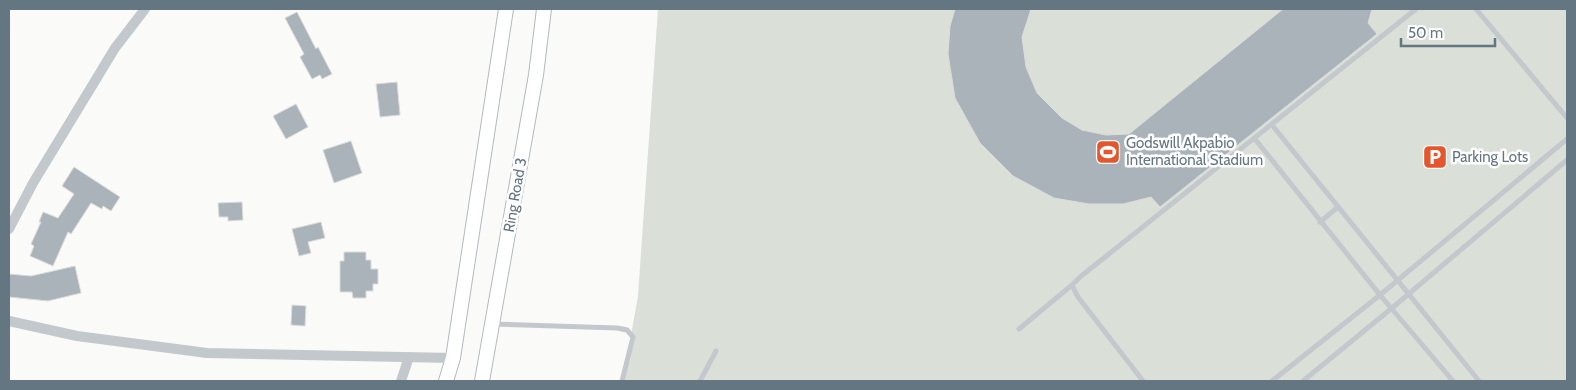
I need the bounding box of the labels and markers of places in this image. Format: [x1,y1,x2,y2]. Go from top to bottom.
place label: Godswill Akpabio International Stadium [1126,134,1263,169]
sports icon: Godswill Akpabio International Stadium [1095,139,1121,165]
parking icon: Parking Lots [1422,144,1448,170]
place label: Parking Lots [1452,148,1528,166]

